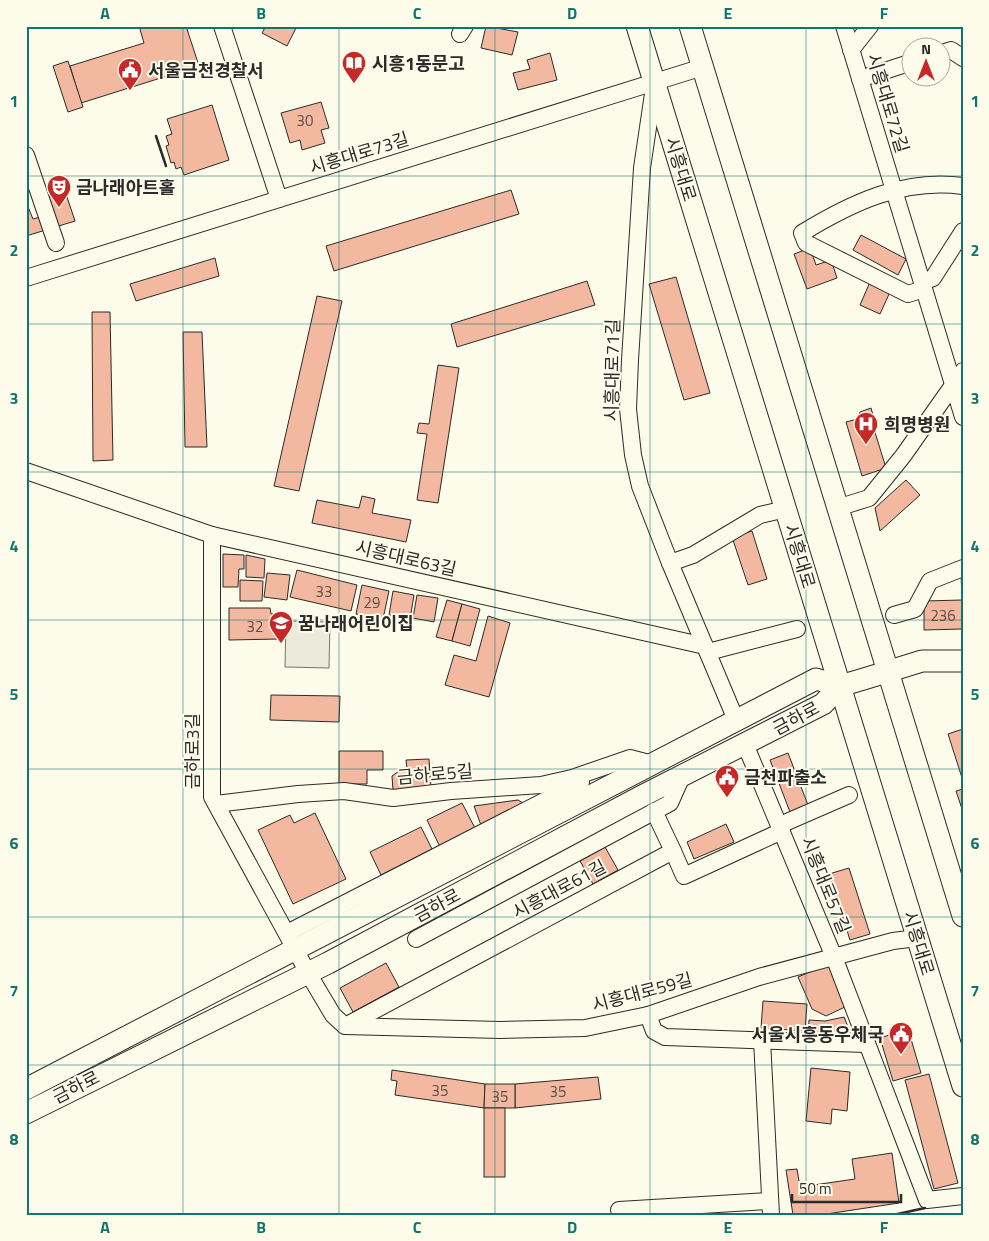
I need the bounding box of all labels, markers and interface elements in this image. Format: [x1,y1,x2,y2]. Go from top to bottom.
text: A [100,1,110,25]
text: B [256,1,266,25]
text: C [413,1,422,25]
text: D [567,1,577,25]
text: E [724,1,733,25]
text: F [880,1,889,25]
north arrow [902,38,952,88]
text: N [921,38,931,59]
library icon: 시흥1동문고 [341,50,367,84]
place label: 시흥1동문고 [372,50,465,77]
street label: 시흥대로72길 [860,50,916,156]
public building icon: 서울금천경찰서 [117,57,143,91]
place label: 서울금천경찰서 [148,57,264,84]
text: 1 [10,89,18,113]
text: 1 [971,89,979,113]
house number: 30 [297,109,313,132]
street label: 시흥대로73길 [306,125,412,181]
street label: 시흥대로 [658,133,704,205]
theatre icon: 금나래아트홀 [46,174,72,208]
place label: 금나래아트홀 [76,174,175,201]
text: 2 [10,238,18,262]
text: 2 [971,238,979,262]
street label: 시흥대로71길 [598,318,626,422]
text: 3 [10,386,18,410]
text: 3 [971,386,979,410]
hospital icon: 희명병원 [853,411,879,445]
place label: 희명병원 [884,411,950,438]
street label: 시흥대로 [777,520,823,592]
street label: 시흥대로63길 [353,533,459,583]
text: 4 [10,534,19,558]
text: 4 [971,534,980,558]
house number: 33 [316,580,332,603]
house number: 29 [364,591,380,614]
house number: 236 [930,604,956,627]
school or university icon: 꿈나래어린이집 [268,610,294,644]
place label: 꿈나래어린이집 [298,610,414,637]
house number: 32 [247,615,263,638]
text: 5 [10,682,19,706]
text: 5 [971,682,980,706]
street label: 금하로 [768,694,824,742]
street label: 금하로3길 [179,713,206,789]
street label: 금하로5길 [396,757,474,791]
public building icon: 금천파출소 [714,764,740,798]
place label: 금천파출소 [744,764,827,791]
text: 6 [10,831,19,855]
text: 6 [971,831,980,855]
street label: 시흥대로57길 [794,832,858,938]
street label: 시흥대로61길 [507,853,611,925]
street label: 금하로 [409,881,465,929]
street label: 시흥대로 [896,907,942,979]
street label: 시흥대로59길 [589,966,695,1018]
text: 7 [10,979,18,1003]
text: 7 [971,979,979,1003]
place label: 서울시흥동우체국 [752,1021,884,1048]
public building icon: 서울시흥동우체국 [888,1021,914,1055]
street label: 금하로 [48,1064,104,1110]
house number: 35 [432,1079,448,1102]
house number: 35 [550,1080,566,1103]
house number: 35 [492,1085,508,1108]
text: 8 [10,1127,19,1151]
text: 8 [971,1127,980,1151]
scale bar [792,1171,900,1203]
text: 50 m [799,1177,832,1200]
text: A [100,1215,110,1239]
text: B [256,1215,266,1239]
text: C [413,1215,422,1239]
text: D [567,1215,577,1239]
text: E [724,1215,733,1239]
text: F [880,1215,889,1239]

